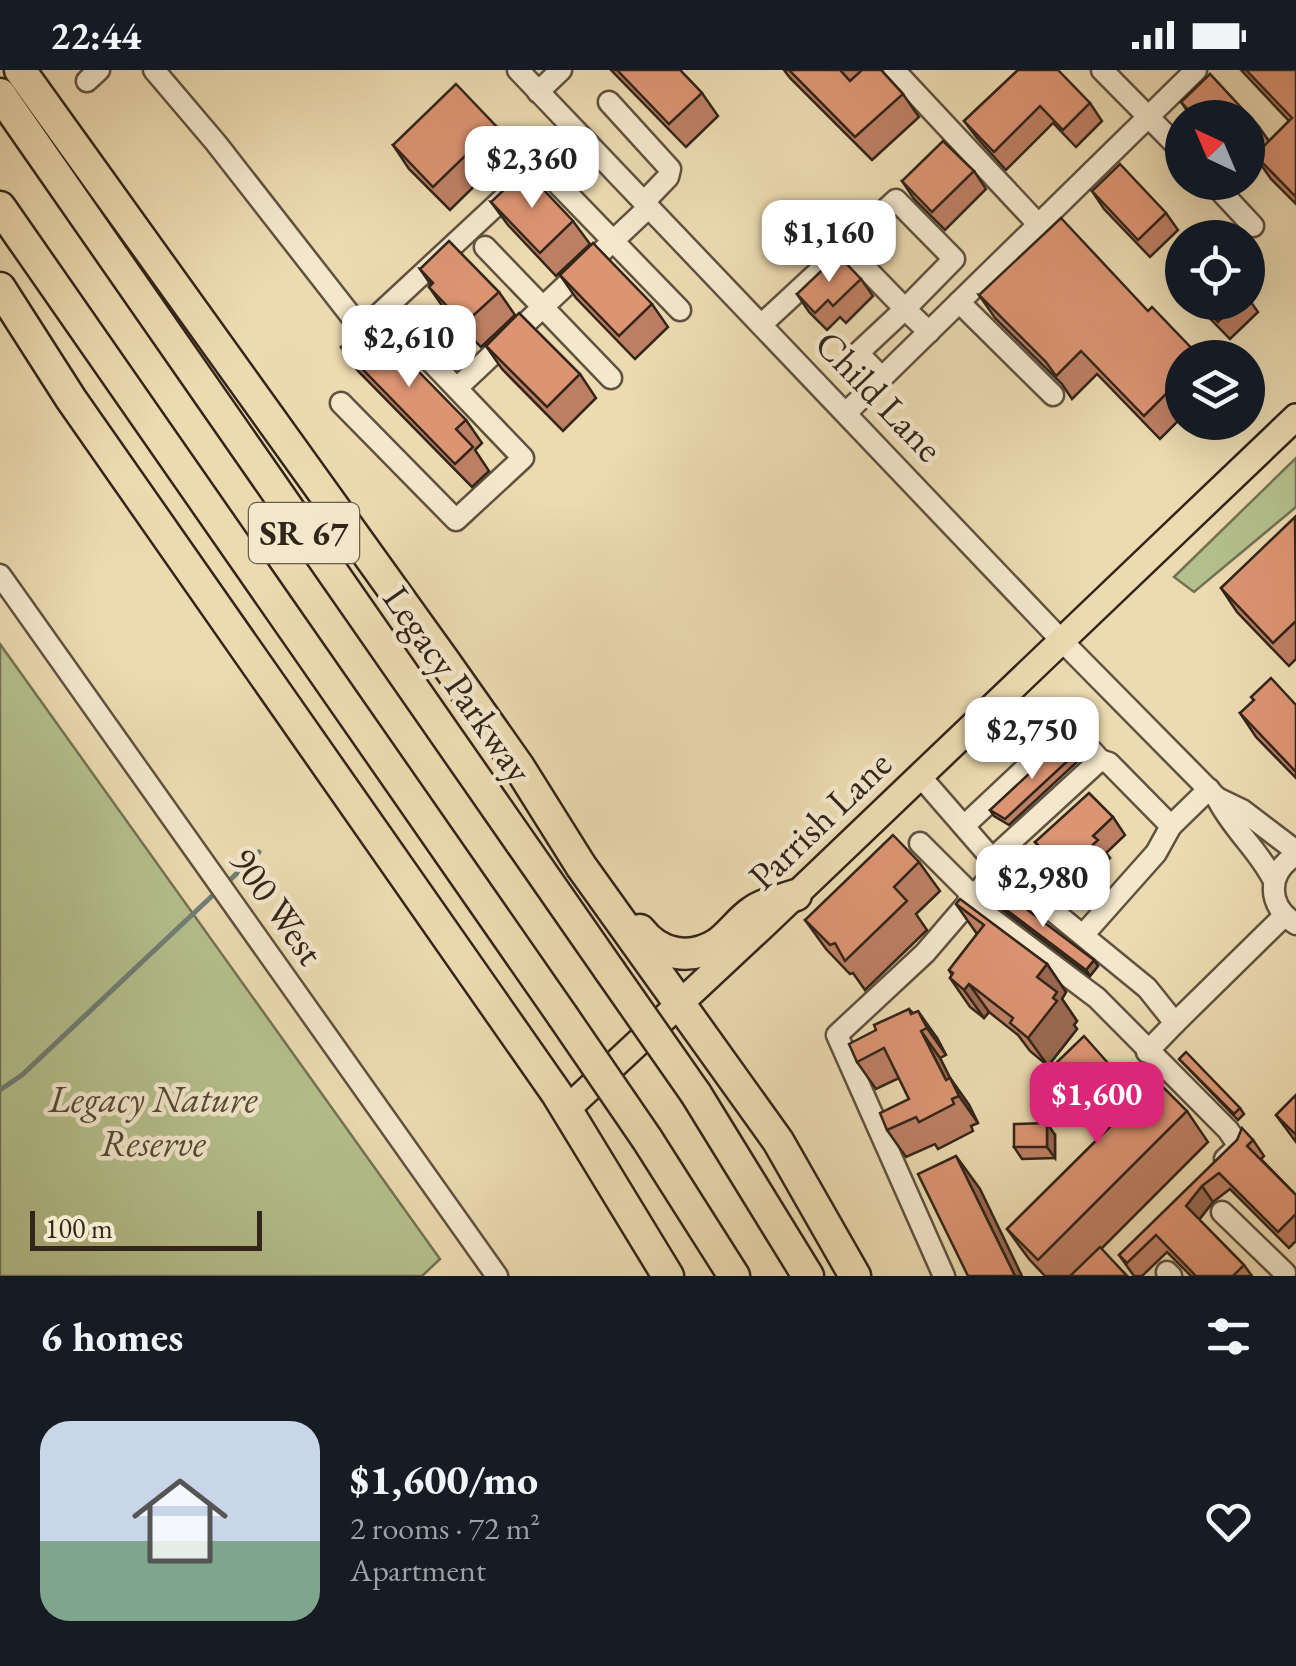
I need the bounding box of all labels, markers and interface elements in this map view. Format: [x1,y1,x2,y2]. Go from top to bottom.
text: 22:44 [50,11,141,60]
north arrow [1165,100,1265,200]
map controls [1165,100,1265,440]
pin: $2,360 [451,126,613,211]
text: $2,360 [487,137,577,179]
pin: $1,160 [748,200,910,285]
text: $1,160 [784,211,874,253]
button: locate [1165,220,1265,320]
pin: $2,610 [328,305,490,390]
text: $2,610 [364,316,454,358]
street label: Child Lane [805,320,954,472]
button: layers [1165,340,1265,440]
road number: SR 67 [249,503,359,563]
street label: Legacy Parkway [373,576,544,792]
pin: $2,750 [951,697,1113,782]
text: $2,750 [987,708,1077,750]
street label: Parrish Lane [738,739,902,900]
street label: 900 West [219,837,335,974]
pin: $2,980 [962,845,1124,930]
text: $2,980 [998,856,1088,898]
pin: $1,600 [1016,1062,1178,1147]
text: $1,600 [1052,1073,1142,1115]
park label: Legacy Nature Reserve [48,1074,258,1167]
scale bar [30,1206,262,1250]
text: 100 m [45,1210,113,1246]
text: 6 homes [40,1309,183,1364]
icon: filters [1201,1309,1256,1364]
text: $1,600/mo [350,1452,538,1507]
icon: home [120,1461,240,1581]
icon: heart [1201,1494,1256,1549]
text: 2 rooms · 72 m² [350,1507,540,1549]
text: Apartment [350,1549,486,1591]

